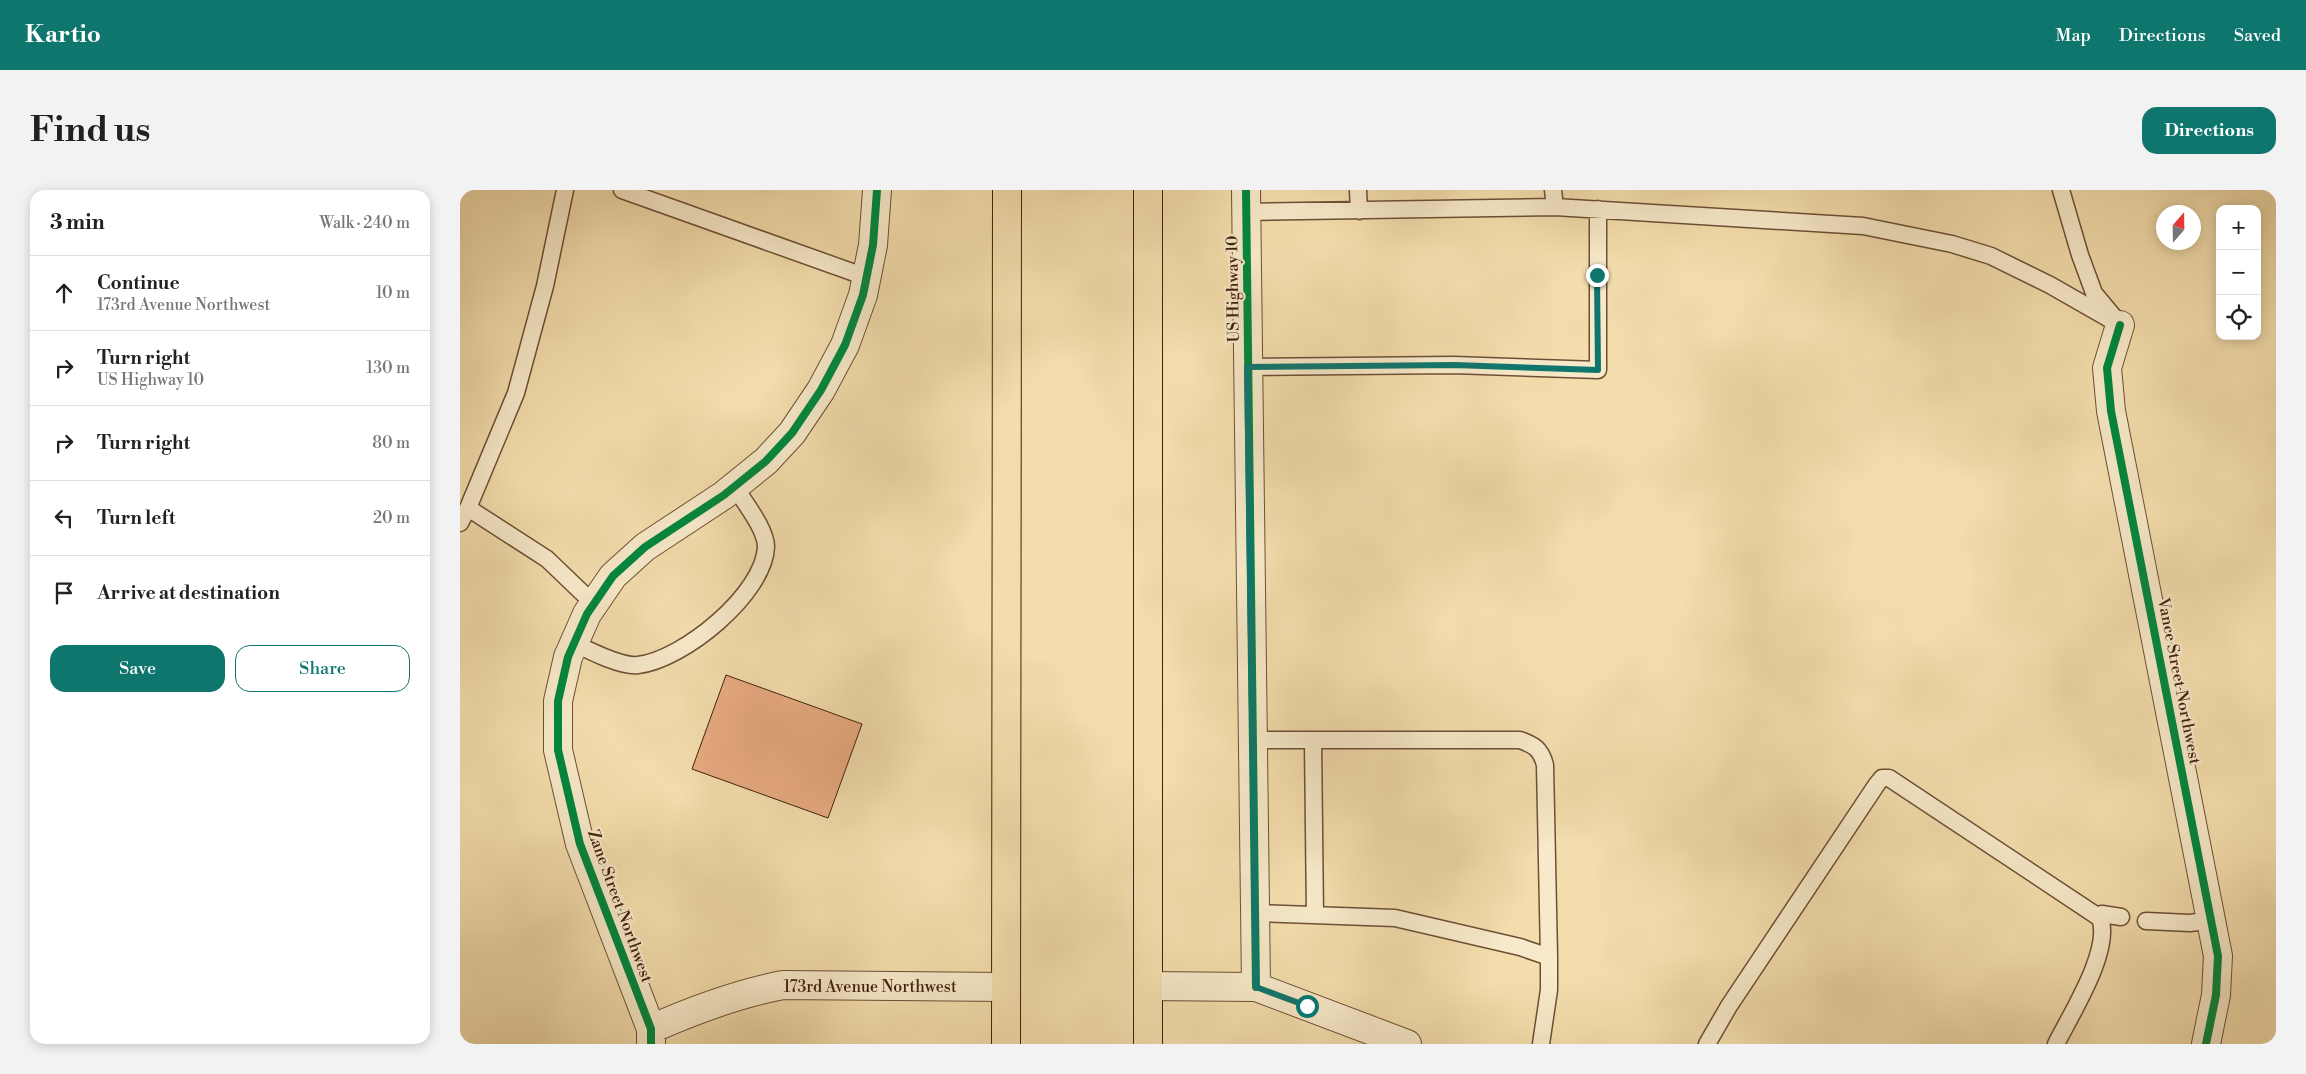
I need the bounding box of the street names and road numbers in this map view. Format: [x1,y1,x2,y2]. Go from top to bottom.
street label: US Highway 10 [1222,235,1244,343]
street label: Vance Street Northwest [2153,595,2205,766]
street label: Zane Street Northwest [583,827,657,986]
street label: 173rd Avenue Northwest [783,977,957,997]

